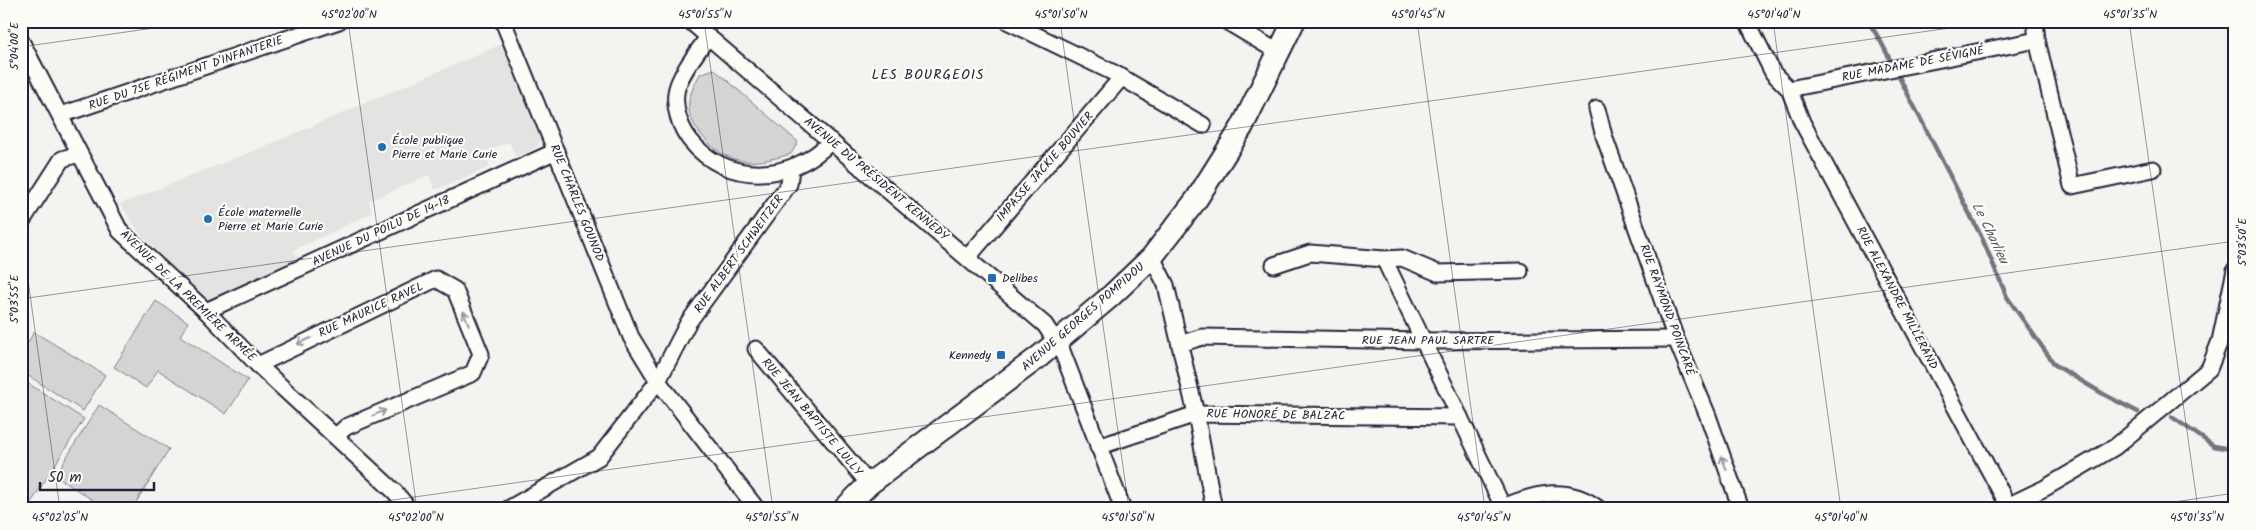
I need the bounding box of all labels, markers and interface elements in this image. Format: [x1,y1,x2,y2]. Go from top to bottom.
text: 45°02'00"N [321,5,377,24]
text: 45°01'55"N [678,5,732,24]
text: 45°01'50"N [1034,5,1088,24]
text: 45°01'45"N [1391,5,1445,24]
text: 45°01'40"N [1747,5,1801,24]
text: 45°01'35"N [2103,5,2157,24]
text: 5°04'00"E [5,21,24,70]
street label: RUE DU 75E RÉGIMENT D'INFANTERIE [86,30,287,115]
street label: RUE MADAME DE SÉVIGNÉ [1840,41,1987,87]
district label: LES BOURGEOIS [871,64,985,86]
street label: IMPASSE JACKIE BOUVIER [992,108,1098,226]
street label: AVENUE DU PRÉSIDENT KENNEDY [799,112,954,246]
place label: École publique Pierre et Marie Curie [392,131,498,164]
marker: École publique Pierre et Marie Curie [376,141,388,153]
street label: RUE CHARLES GOUNOD [545,141,609,265]
street label: AVENUE DU POILU DE 14-18 [309,190,454,271]
street label: RUE ALBERT SCHWEITZER [689,191,789,317]
water label: Le Charlieu [1966,198,2015,270]
place label: École maternelle Pierre et Marie Curie [218,203,324,236]
marker: École maternelle Pierre et Marie Curie [202,213,214,225]
text: 5°03'50"E [2233,217,2252,266]
street label: RUE ALEXANDRE MILLERAND [1851,223,1943,373]
street label: AVENUE DE LA PREMIÈRE ARMÉE [115,225,261,367]
street label: RUE RAYMOND POINCARÉ [1634,241,1700,379]
street label: AVENUE GEORGES POMPIDOU [1017,258,1149,376]
place label: Delibes [1002,269,1038,288]
marker: Delibes [986,272,998,284]
text: 5°03'55"E [5,274,24,323]
street label: RUE MAURICE RAVEL [315,277,427,343]
one-way arrow [461,310,470,325]
street label: RUE JEAN PAUL SARTRE [1362,331,1495,350]
one-way arrow [297,337,312,347]
place label: Kennedy [949,346,991,365]
marker: Kennedy [995,349,1007,361]
street label: RUE JEAN BAPTISTE LULLY [757,354,868,481]
street label: RUE HONORÉ DE BALZAC [1206,404,1346,426]
one-way arrow [371,408,386,418]
one-way arrow [1719,455,1729,471]
scale bar [40,460,154,492]
text: 50 m [48,466,82,490]
text: 45°02'05"N [32,508,88,527]
text: 45°02'00"N [388,508,444,527]
text: 45°01'55"N [745,508,799,527]
text: 45°01'50"N [1101,508,1155,527]
text: 45°01'45"N [1457,508,1511,527]
text: 45°01'40"N [1814,508,1868,527]
text: 45°01'35"N [2170,508,2224,527]

